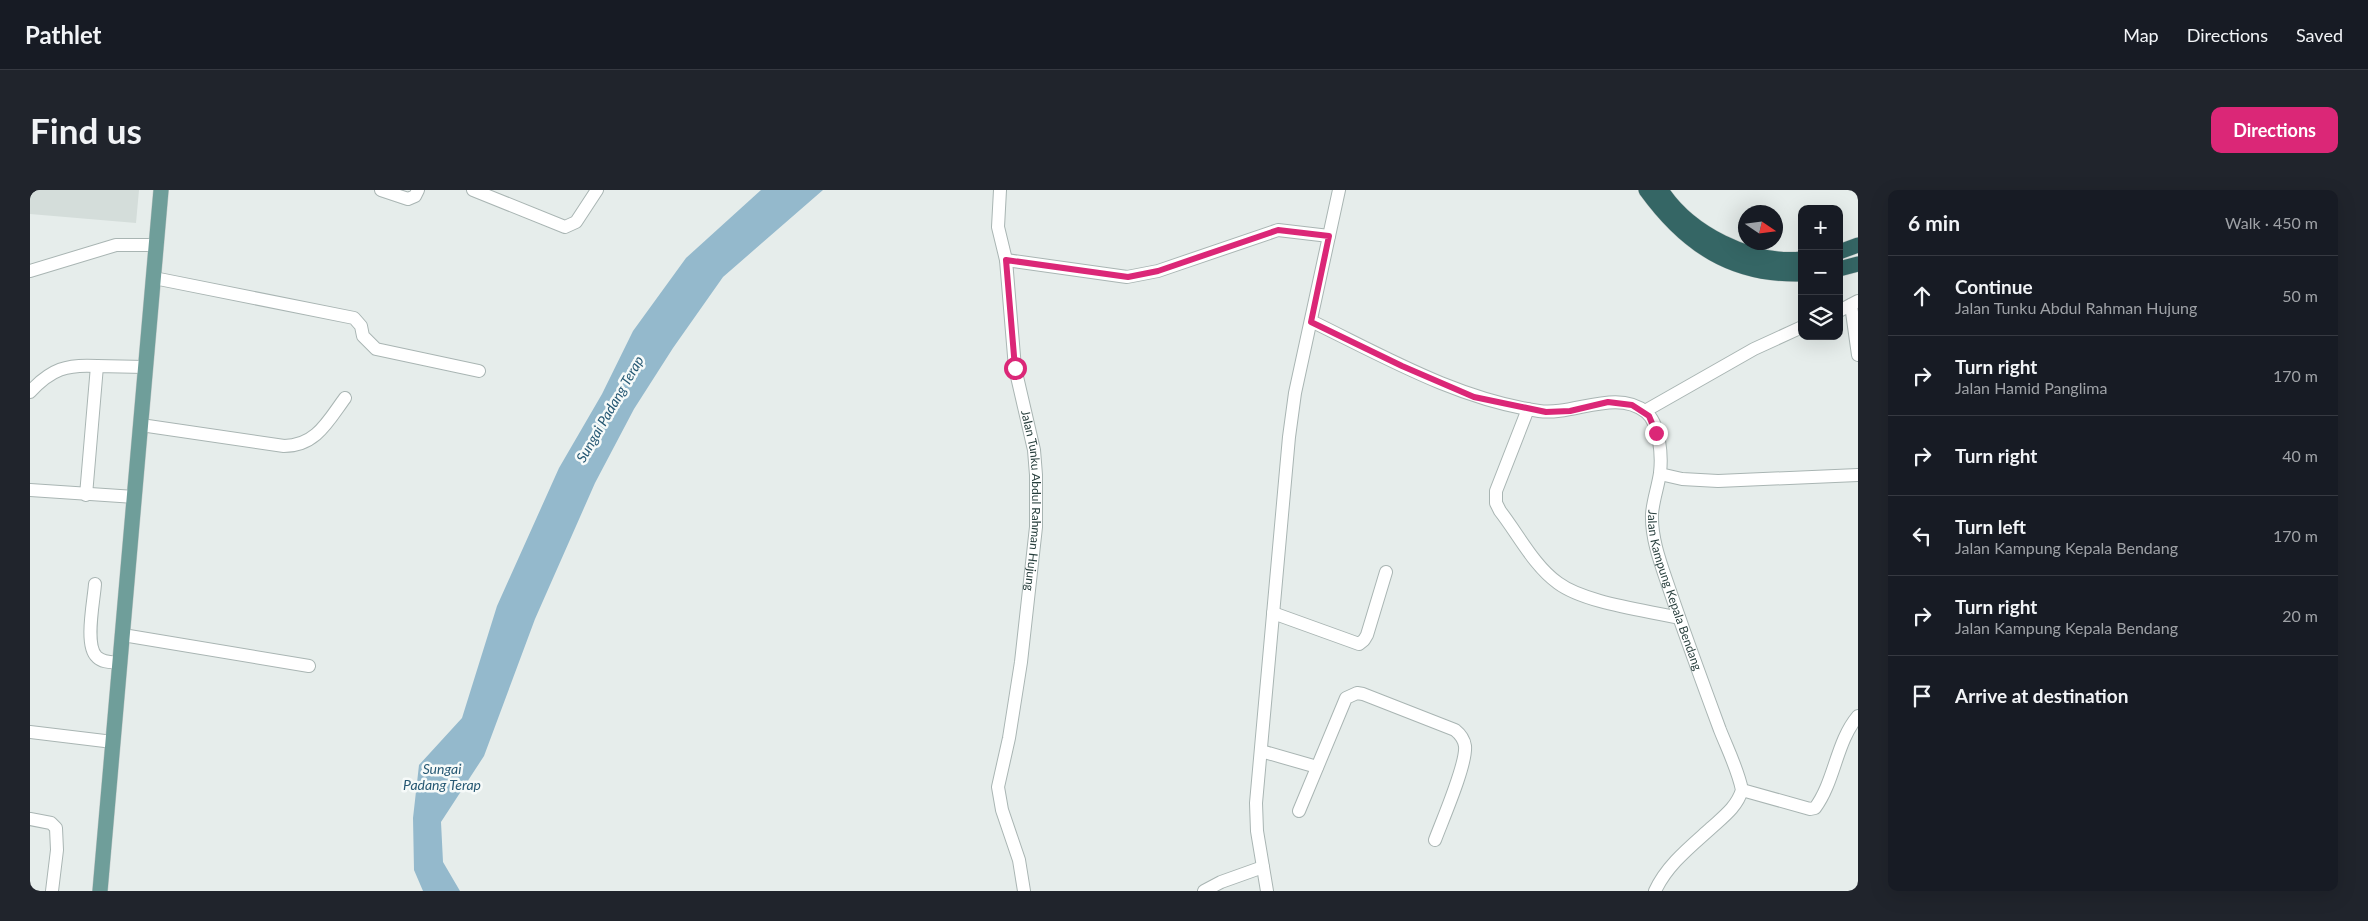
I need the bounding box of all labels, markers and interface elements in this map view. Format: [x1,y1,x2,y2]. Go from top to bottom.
text: Pathlet [25,20,102,49]
text: Map [2123,24,2159,46]
text: Directions [2187,24,2268,46]
text: Saved [2296,24,2343,46]
button: Directions [2211,107,2338,153]
text: Find us [30,109,142,151]
north arrow [1738,205,1783,250]
map controls [1798,205,1843,340]
button: + [1798,205,1843,250]
text: 6 min [1908,210,1960,235]
text: Walk · 450 m [2225,213,2318,232]
button: − [1798,250,1843,295]
text: Continue [1955,275,2033,298]
icon: ahead [1908,282,1936,310]
text: 50 m [2282,286,2318,305]
button: layers [1798,295,1843,340]
text: Jalan Tunku Abdul Rahman Hujung [1955,298,2197,317]
water label: Sungai Padang Terap [572,353,647,465]
text: Turn right [1955,355,2037,378]
route start [1004,357,1027,380]
icon: right [1908,362,1936,390]
text: 170 m [2273,366,2318,385]
text: Jalan Hamid Panglima [1955,378,2107,397]
street label: Jalan Tunku Abdul Rahman Hujung [1018,409,1044,592]
route end [1645,422,1668,445]
icon: right [1908,442,1936,470]
text: Turn right [1955,444,2037,467]
text: 40 m [2282,446,2318,465]
street label: Jalan Kampung Kepala Bendang [1645,509,1705,672]
text: Turn left [1955,515,2026,538]
icon: left [1908,522,1936,550]
text: 170 m [2273,526,2318,545]
text: Jalan Kampung Kepala Bendang [1955,538,2178,557]
text: Turn right [1955,595,2037,618]
icon: right [1908,602,1936,630]
text: 20 m [2282,606,2318,625]
text: Jalan Kampung Kepala Bendang [1955,618,2178,637]
icon: arrive [1908,682,1936,710]
text: Arrive at destination [1955,684,2128,707]
water label: Sungai Padang Terap [403,760,481,793]

